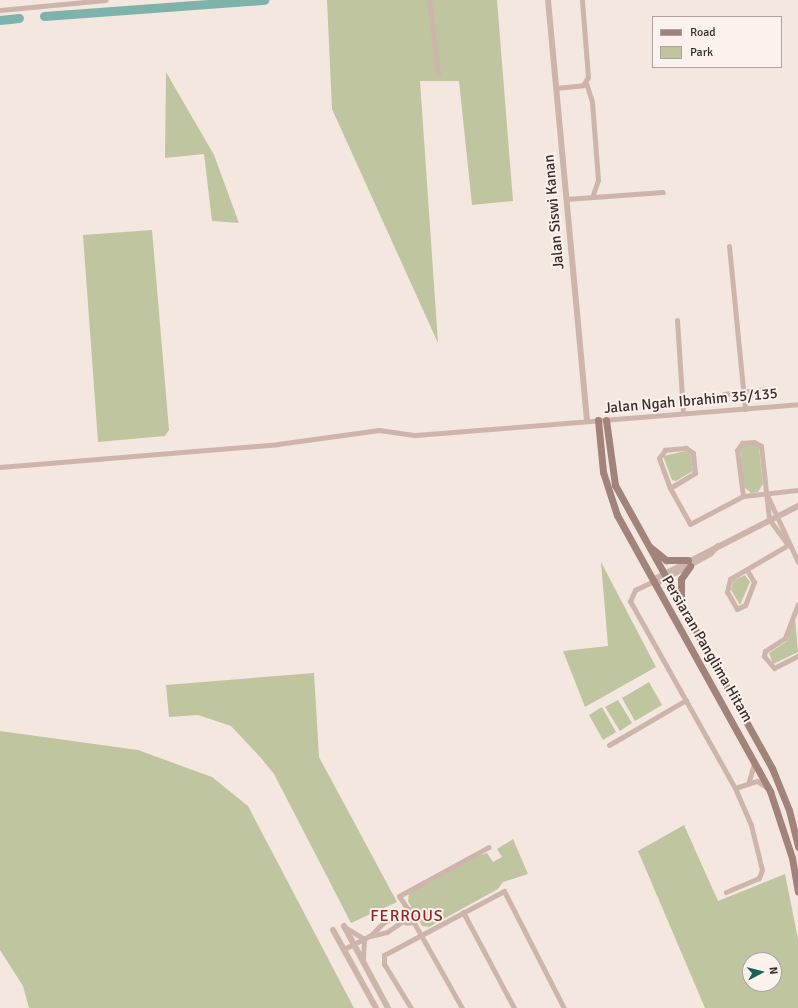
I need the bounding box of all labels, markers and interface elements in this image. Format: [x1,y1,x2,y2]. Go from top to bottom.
legend [652,16,782,68]
text: Road [690,25,716,40]
text: Park [690,45,713,60]
street label: Jalan Siswi Kanan [540,154,568,270]
street label: Jalan Ngah Ibrahim 35/135 [603,384,779,418]
street label: Persiaran Panglima Hitam [658,573,756,725]
district label: FERROUS [370,906,444,926]
north arrow [742,952,782,992]
text: N [766,966,780,975]

